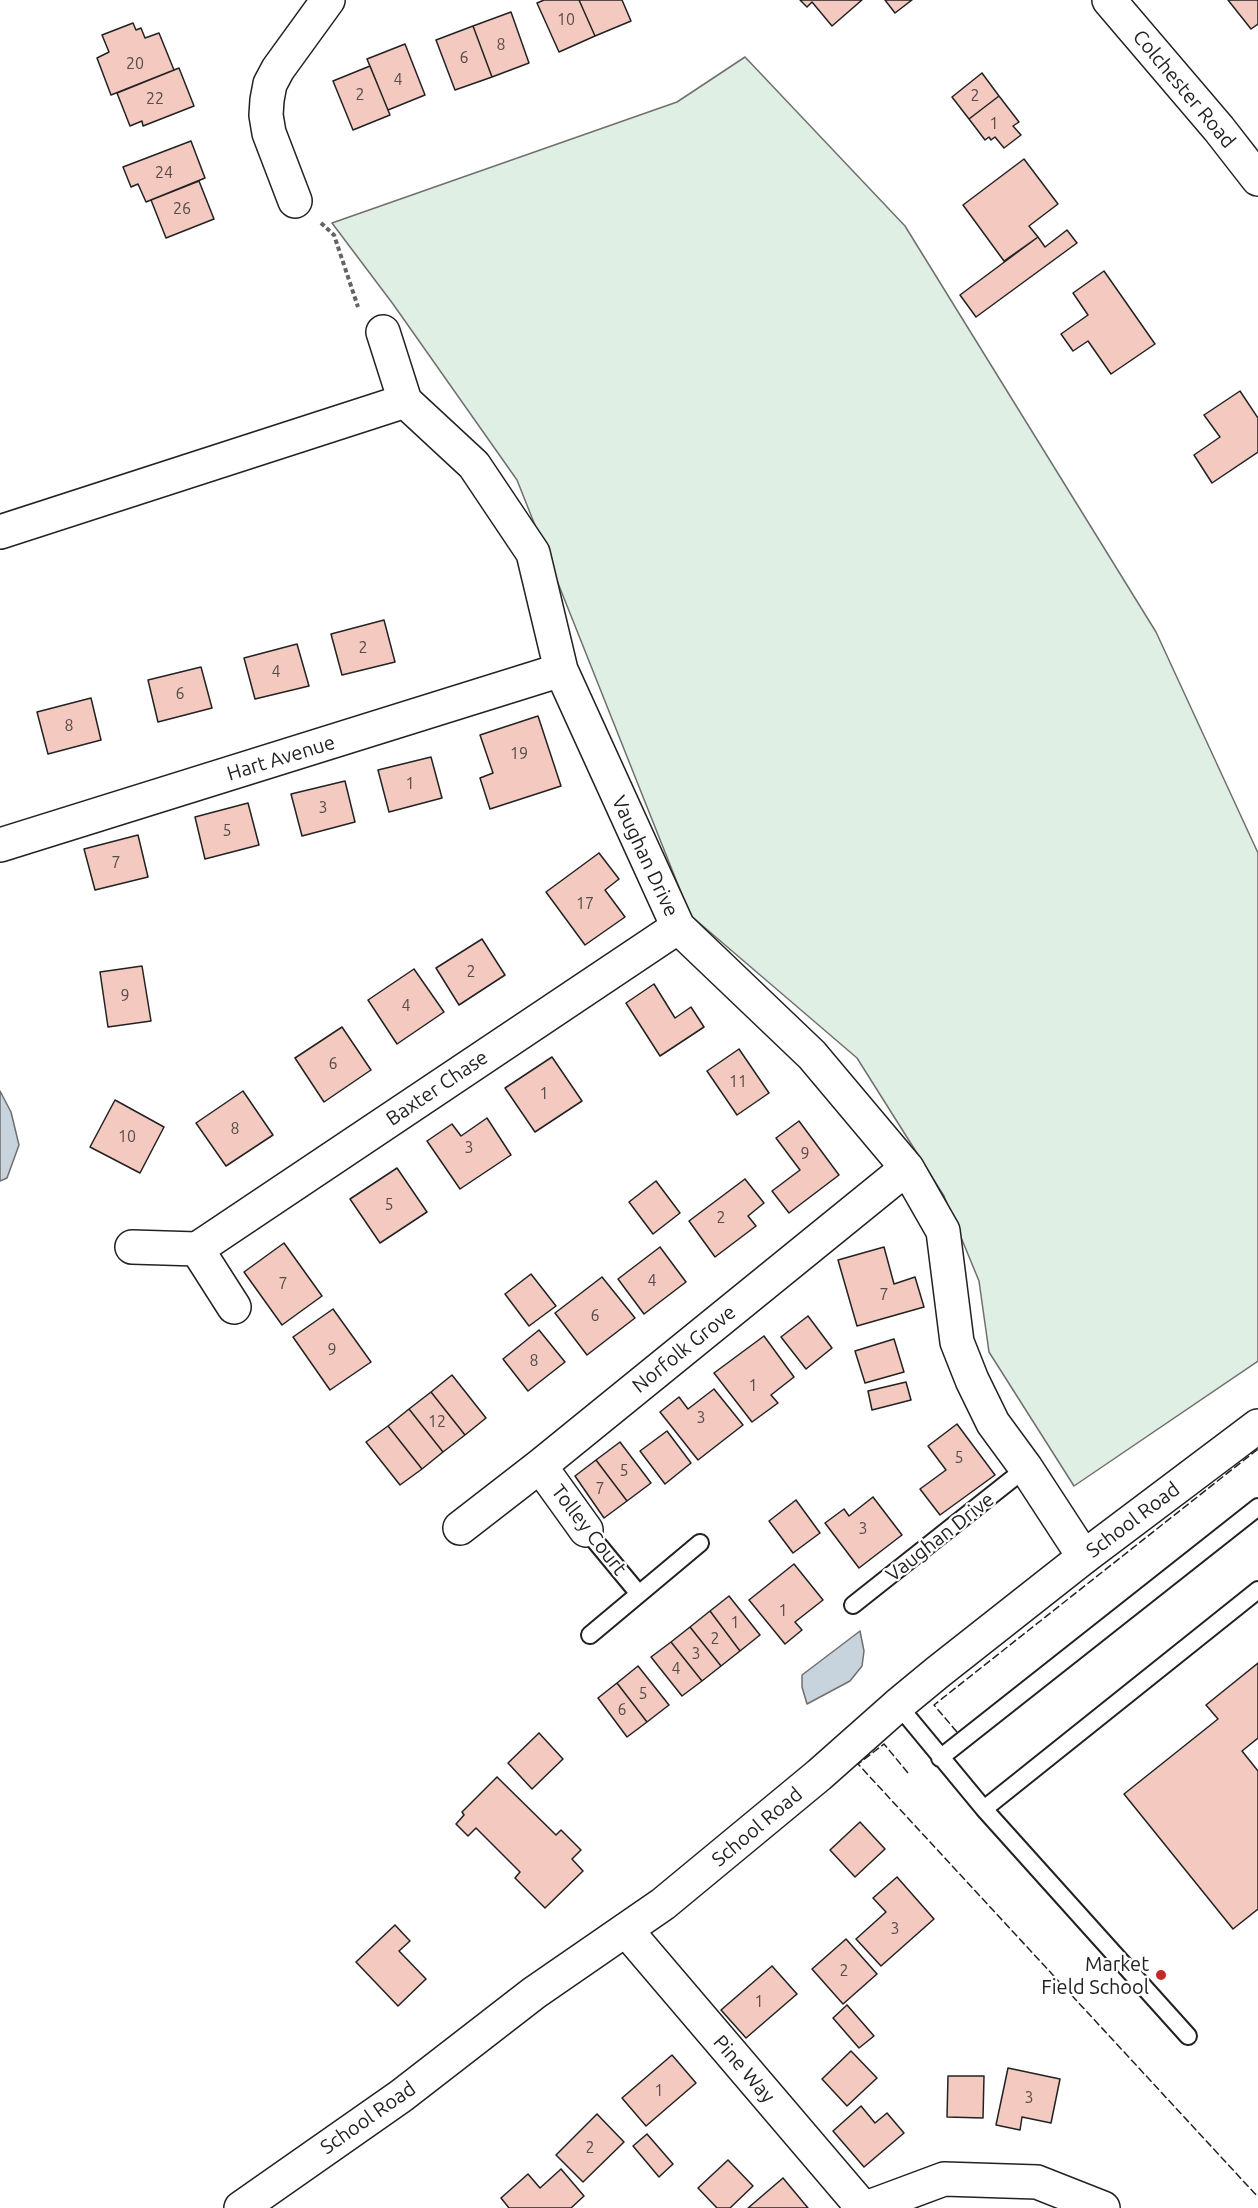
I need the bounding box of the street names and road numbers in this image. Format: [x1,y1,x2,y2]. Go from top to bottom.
street label: Colchester Road [1128,25,1240,153]
street label: Hart Avenue [224,730,338,786]
street label: Vaughan Drive [607,792,683,920]
street label: Baxter Chase [381,1045,493,1131]
street label: Norfolk Grove [627,1300,741,1398]
street label: School Road [1082,1477,1184,1563]
street label: Tolley Court [546,1480,632,1580]
street label: Vaughan Drive [881,1487,999,1587]
street label: School Road [707,1782,807,1872]
street label: Pine Way [708,2030,780,2108]
street label: School Road [316,2076,420,2160]

